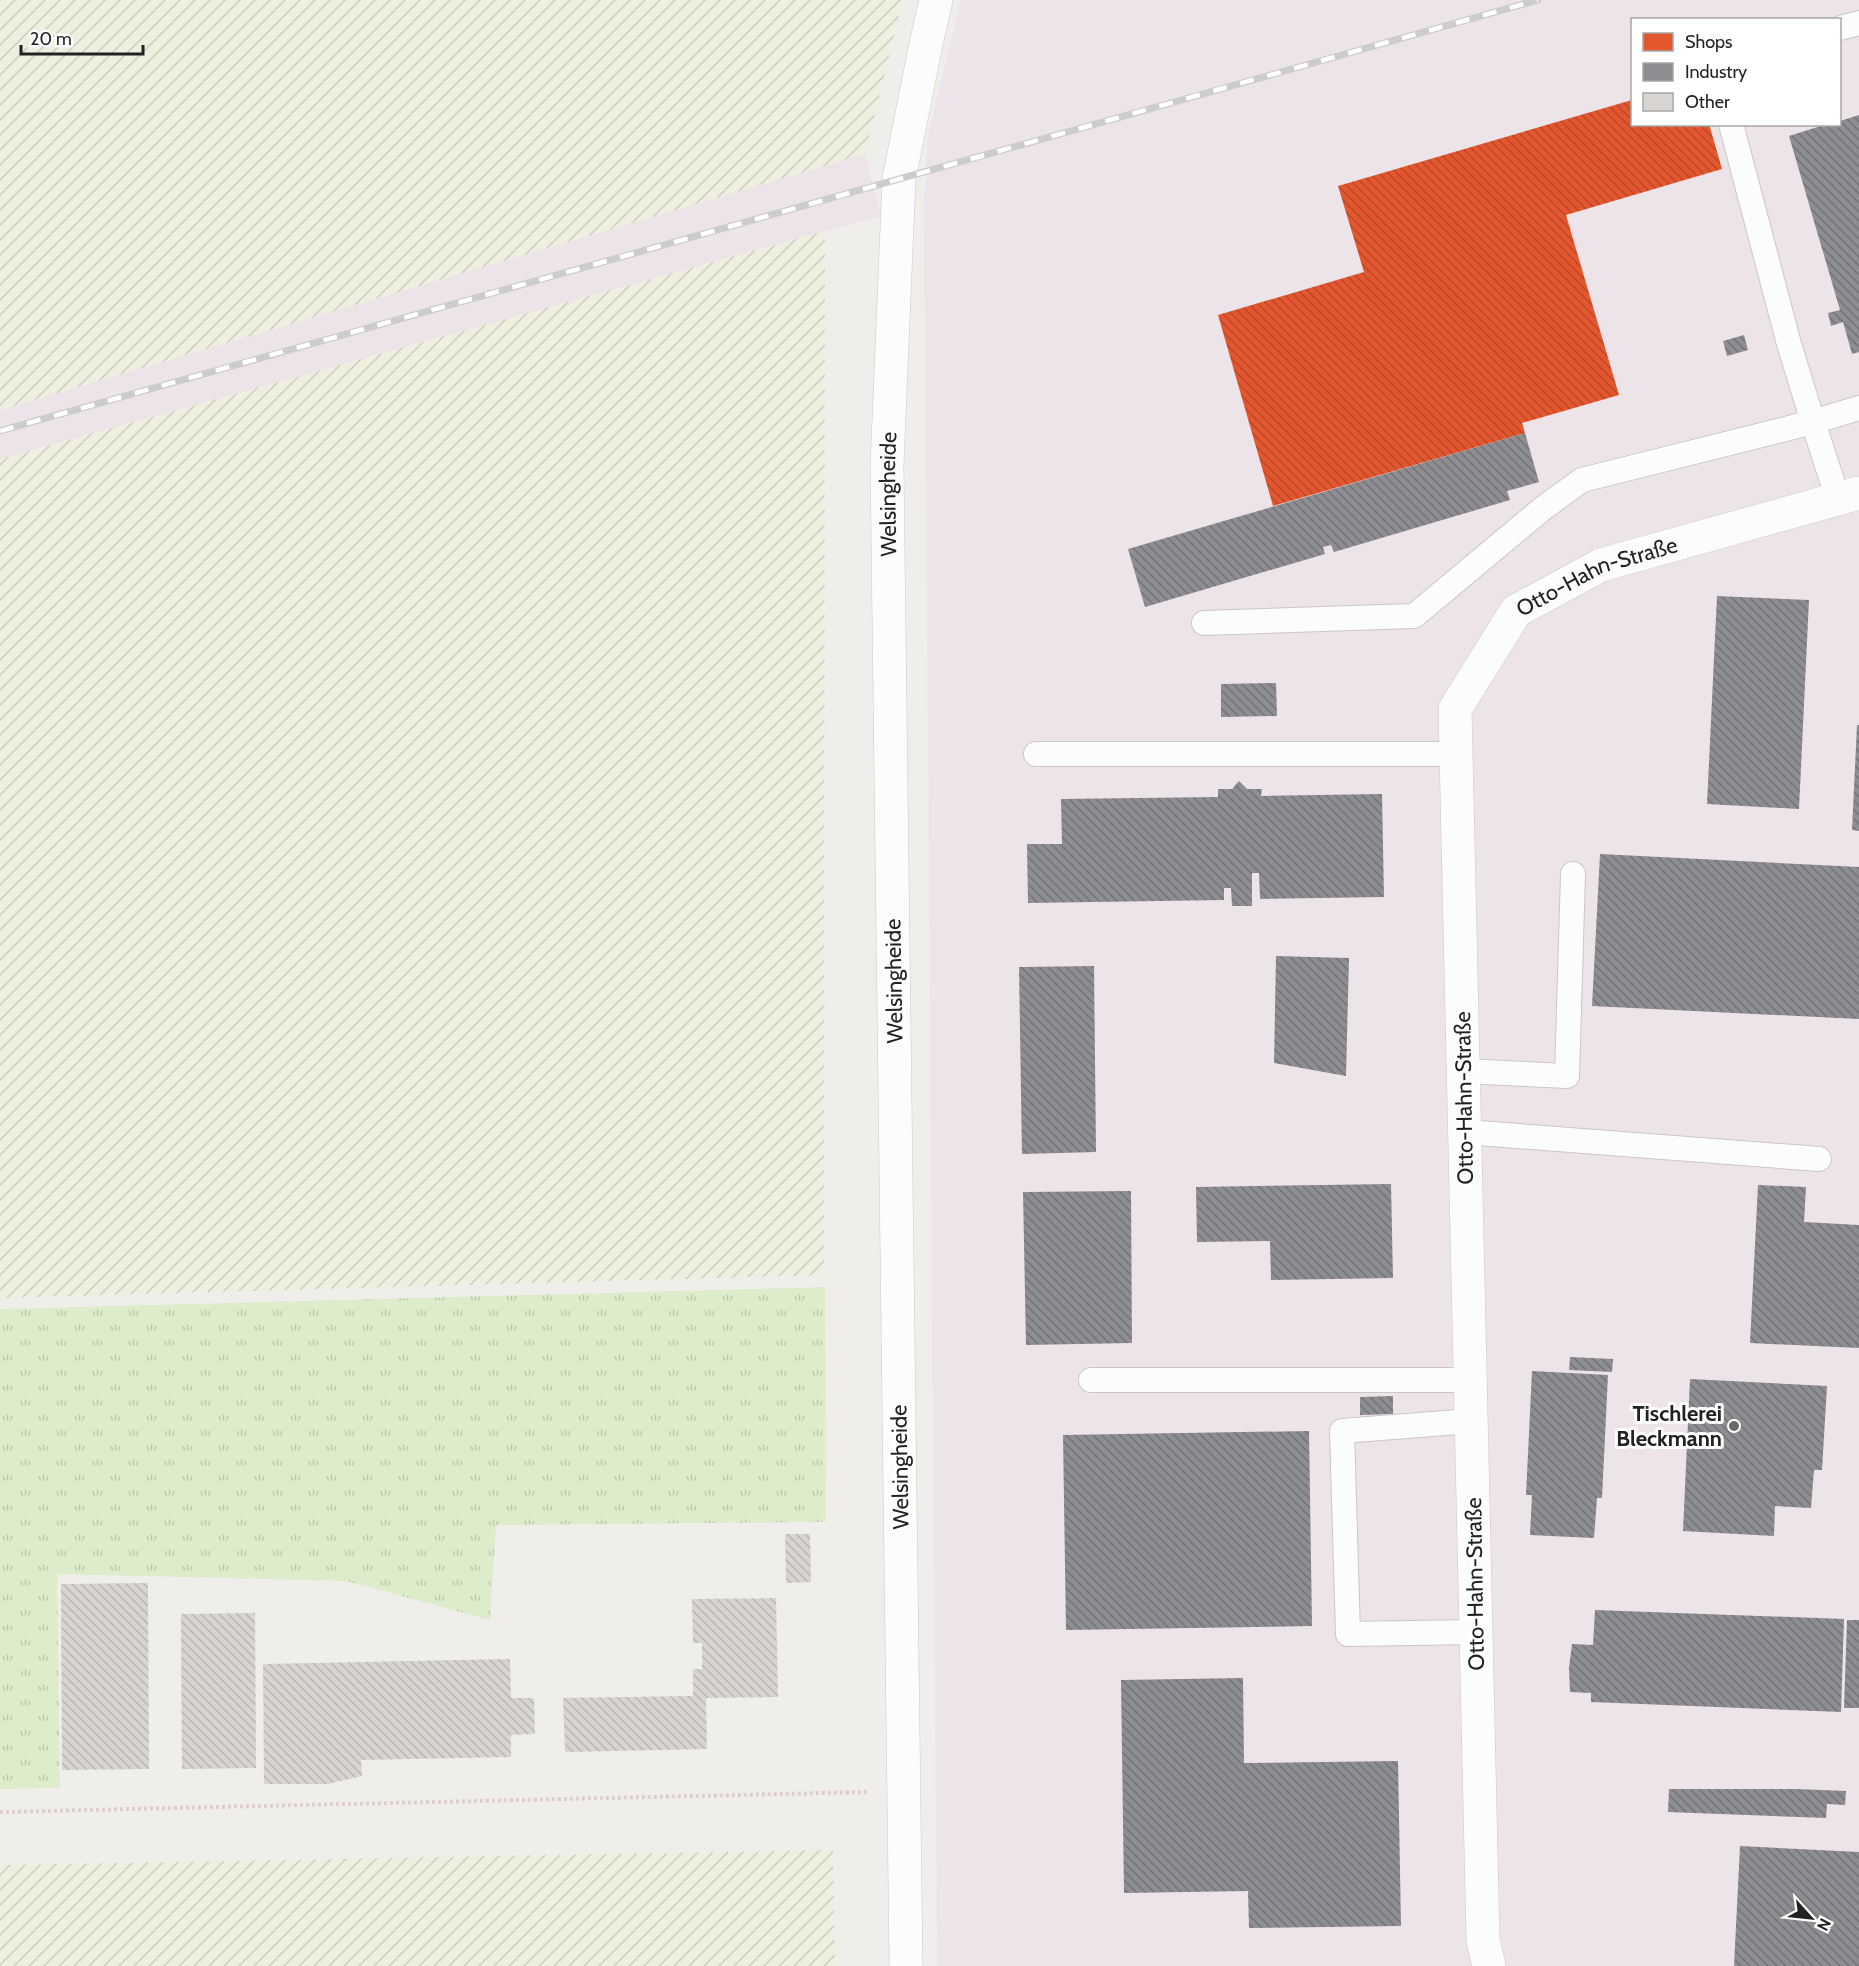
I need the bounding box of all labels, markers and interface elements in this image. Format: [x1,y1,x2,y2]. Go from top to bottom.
scale bar [21,18,142,56]
legend [1631,18,1841,126]
text: 20 m [30,28,72,50]
text: Shops [1685,31,1733,53]
text: Industry [1685,61,1747,83]
text: Other [1685,91,1730,113]
street label: Welsingheide [873,431,902,557]
street label: Otto-Hahn-Straße [1511,531,1680,622]
street label: Welsingheide [879,918,909,1044]
street label: Otto-Hahn-Straße [1449,1011,1479,1185]
place label: Tischlerei Bleckmann [1616,1400,1722,1452]
street label: Welsingheide [885,1404,915,1530]
marker: Tischlerei Bleckmann [1727,1419,1741,1433]
street label: Otto-Hahn-Straße [1460,1497,1490,1671]
north arrow [1781,1888,1841,1948]
text: N [1813,1915,1835,1934]

